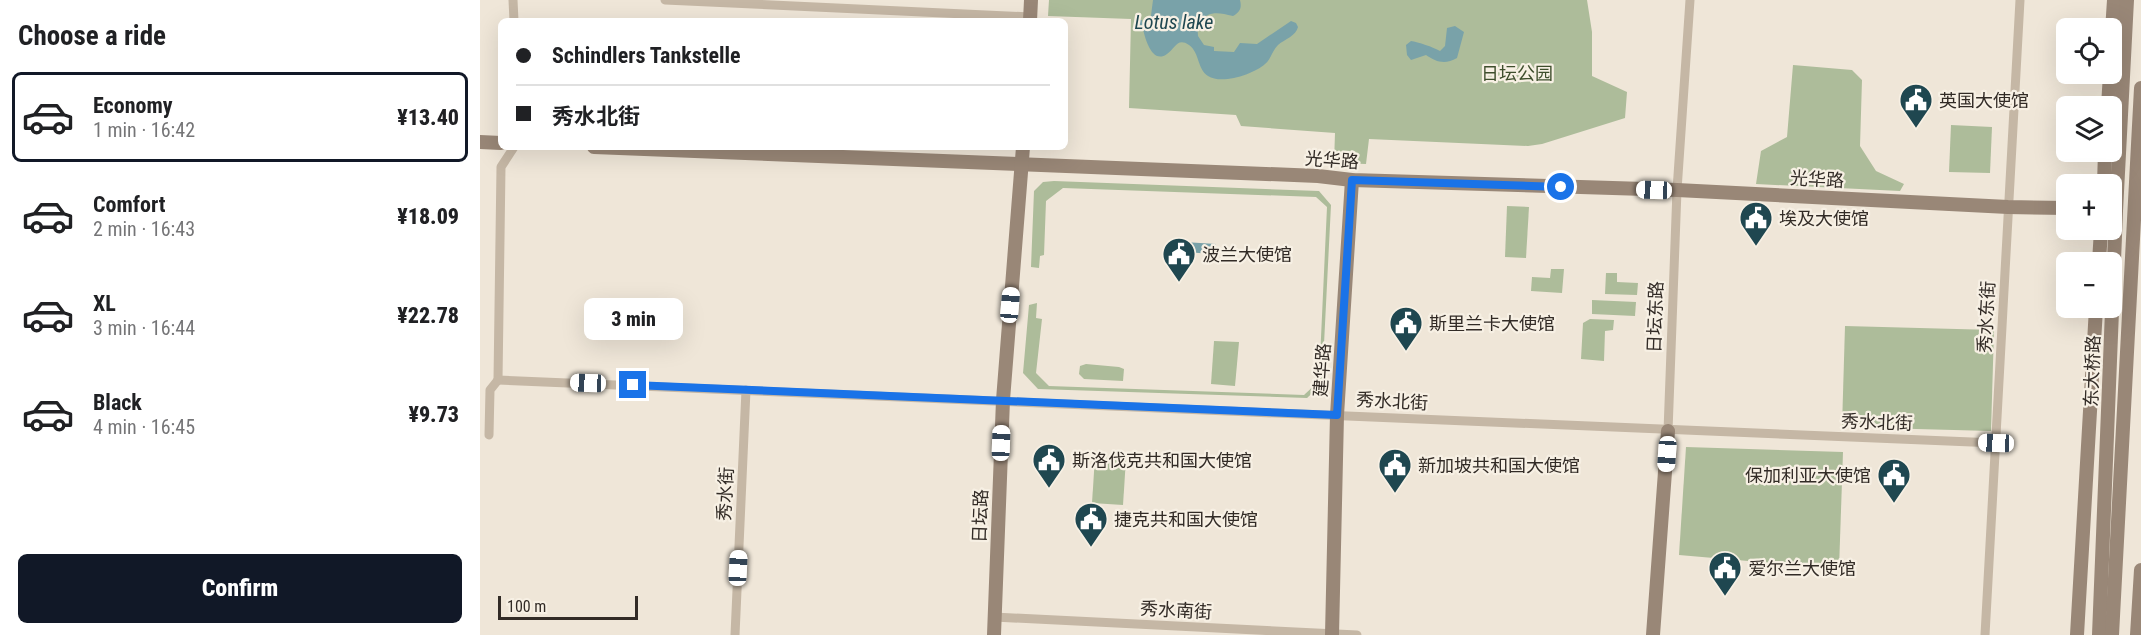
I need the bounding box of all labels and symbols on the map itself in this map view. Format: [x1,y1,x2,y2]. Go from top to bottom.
water label: Lotus lake [1135,10,1213,34]
park label: 日坛公园 [1481,63,1553,84]
public building icon: 英国大使馆 [1898,82,1934,129]
place label: 英国大使馆 [1939,90,2029,111]
street label: 光华路 [1304,148,1360,172]
street label: 光华路 [1789,167,1845,191]
route start [1547,173,1574,200]
car [1636,180,1672,200]
public building icon: 埃及大使馆 [1738,200,1774,247]
place label: 埃及大使馆 [1779,208,1869,229]
public building icon: 波兰大使馆 [1161,236,1197,283]
place label: 波兰大使馆 [1202,244,1292,265]
street label: 秀水东街 [1974,280,1998,354]
street label: 日坛东路 [1643,281,1667,353]
car [999,286,1021,324]
callout: 3 min [584,298,682,340]
public building icon: 斯里兰卡大使馆 [1388,305,1424,352]
place label: 斯里兰卡大使馆 [1429,313,1555,334]
street label: 东大桥路 [2080,335,2104,407]
street label: 建华路 [1310,342,1334,398]
route end [619,371,646,398]
car [570,373,606,393]
street label: 秀水北街 [1355,389,1429,413]
street label: 秀水北街 [1841,410,1913,434]
car [991,425,1011,461]
car [1978,433,2014,453]
car [1657,435,1677,473]
public building icon: 斯洛伐克共和国大使馆 [1031,442,1067,489]
public building icon: 新加坡共和国大使馆 [1377,447,1413,494]
place label: 斯洛伐克共和国大使馆 [1072,450,1252,471]
place label: 新加坡共和国大使馆 [1418,455,1580,476]
public building icon: 保加利亚大使馆 [1876,457,1912,504]
place label: 保加利亚大使馆 [1745,465,1871,486]
street label: 秀水街 [713,466,737,522]
street label: 日坛路 [969,489,991,543]
public building icon: 捷克共和国大使馆 [1073,501,1109,548]
place label: 捷克共和国大使馆 [1114,509,1258,530]
car [728,550,748,586]
public building icon: 爱尔兰大使馆 [1707,550,1743,597]
place label: 爱尔兰大使馆 [1748,558,1856,579]
scale bar [498,593,638,620]
street label: 秀水南街 [1139,598,1213,622]

